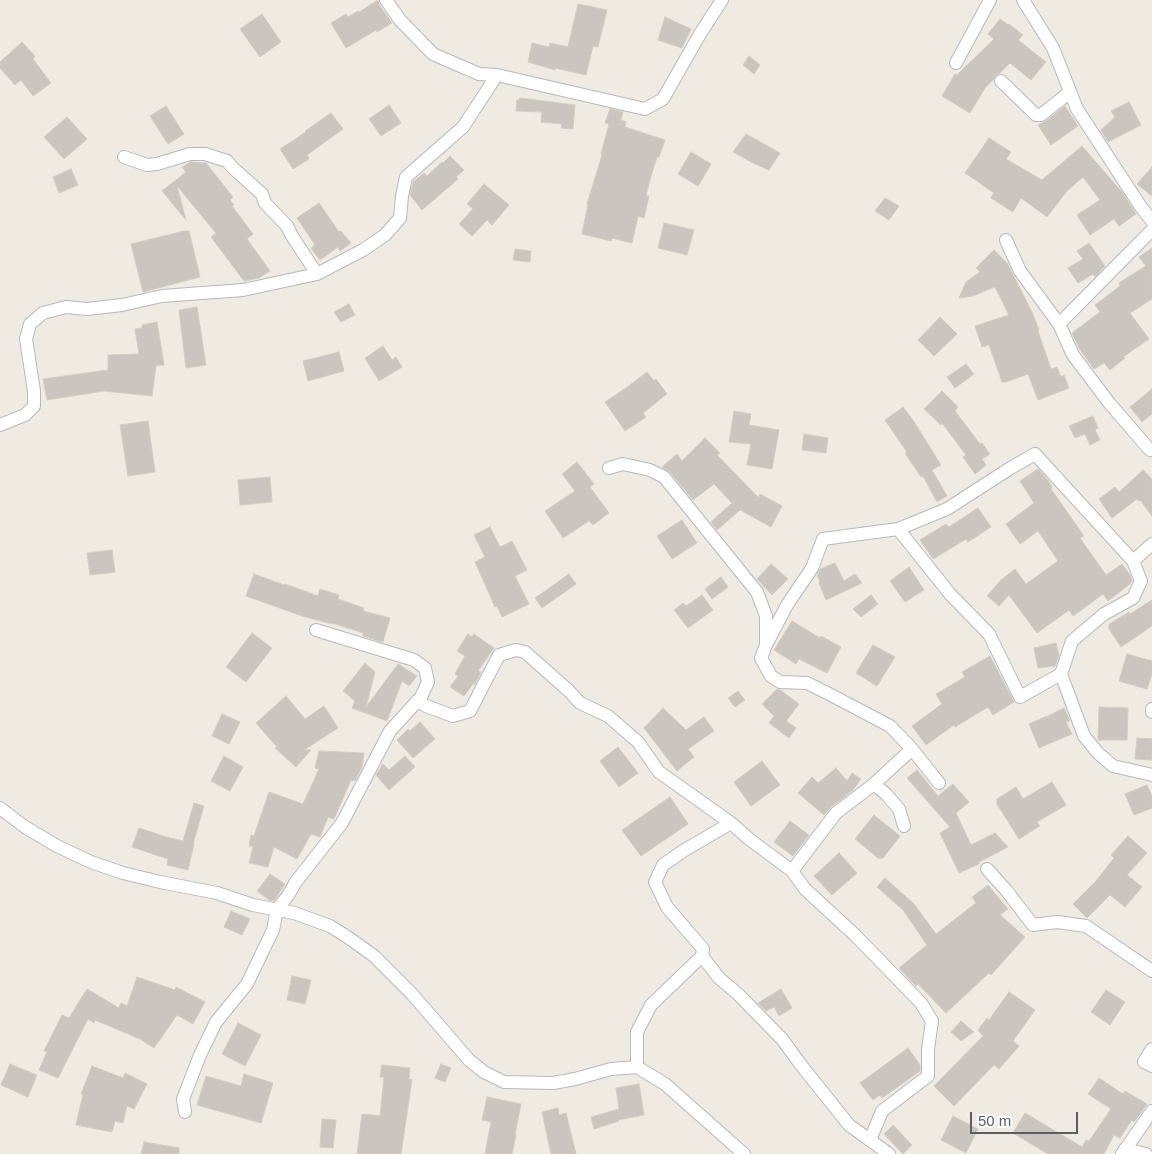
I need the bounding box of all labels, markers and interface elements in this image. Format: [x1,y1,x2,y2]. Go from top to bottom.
scale bar [972,1102,1080,1134]
text: 50 m [978,1112,1011,1129]

